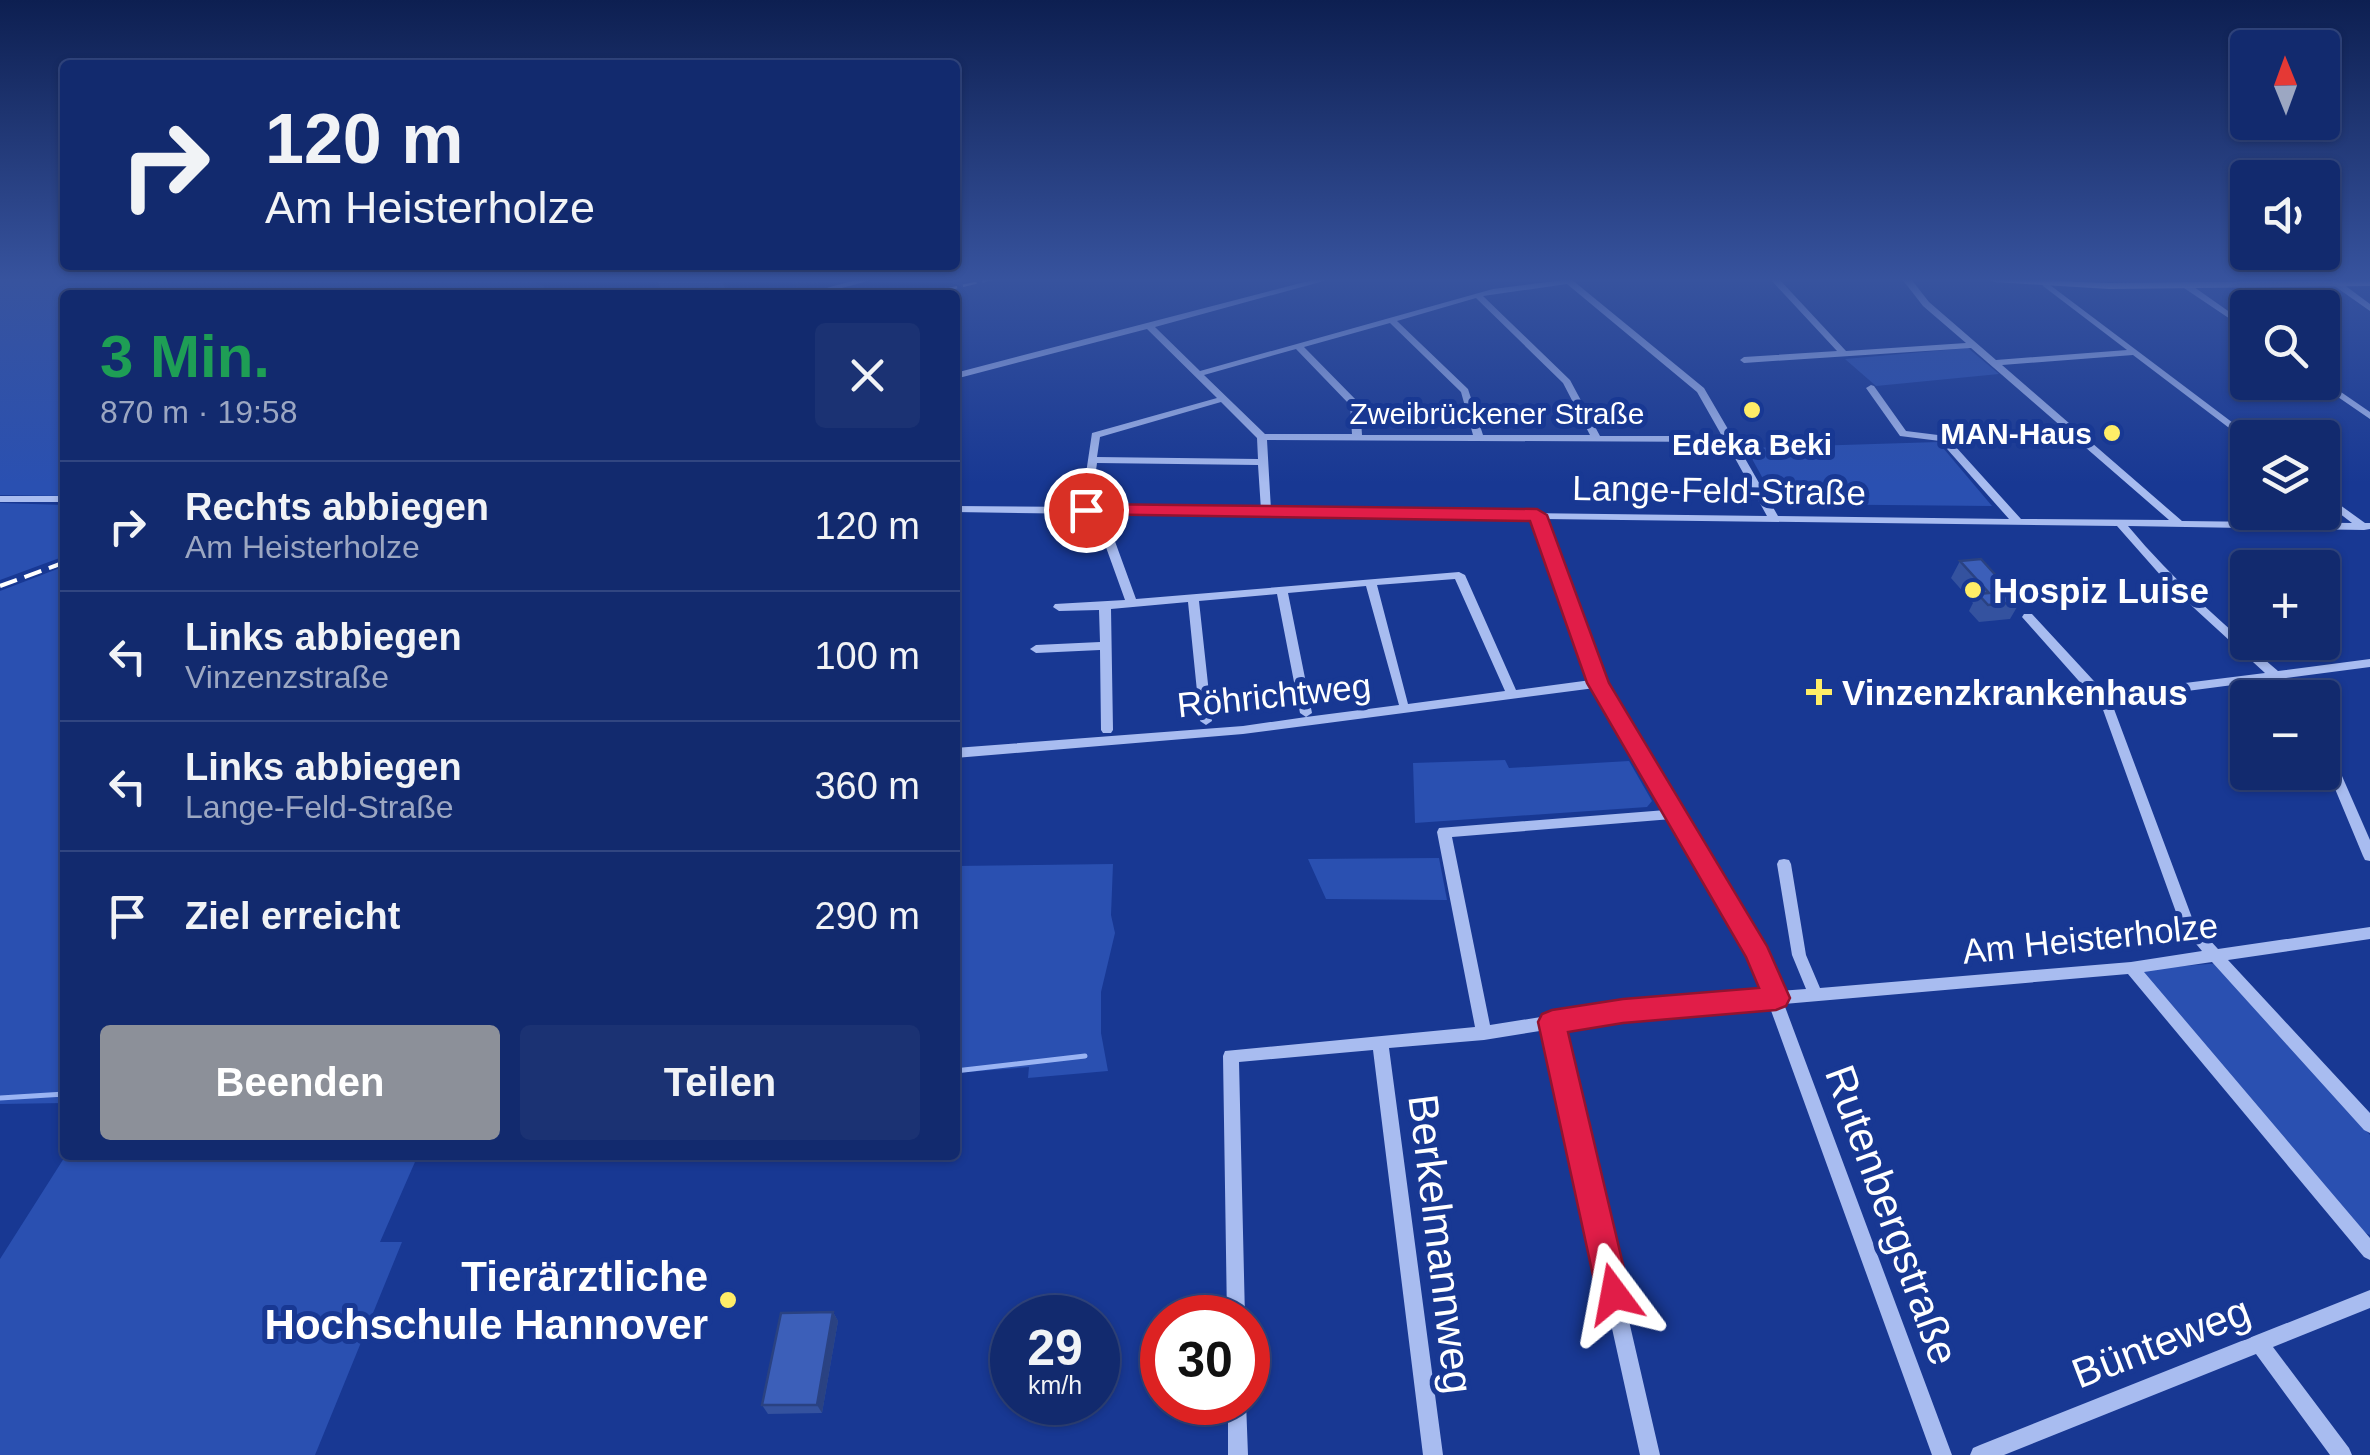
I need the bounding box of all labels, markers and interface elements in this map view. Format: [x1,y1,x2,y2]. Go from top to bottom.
north arrow [2230,30,2340,140]
map controls [2230,30,2340,790]
icon: right [100,100,230,230]
text: 120 m [265,100,463,178]
button: sound [2230,160,2340,270]
text: Am Heisterholze [265,182,595,233]
button: search [2230,290,2340,400]
text: 3 Min. [100,323,270,390]
button: close [815,323,920,428]
text: 870 m · 19:58 [100,394,297,430]
street label: Zweibrückener Straße [1349,397,1645,430]
marker: Edeka Beki [1741,399,1763,421]
place label: MAN-Haus [1940,417,2092,450]
button: layers [2230,420,2340,530]
marker: MAN-Haus [2101,422,2123,444]
place label: Edeka Beki [1672,428,1832,461]
pin [1044,468,1129,553]
street label: Lange-Feld-Straße [1572,468,1866,512]
icon: arrive [1059,483,1114,538]
text: Rechts abbiegen [185,486,489,528]
icon: right [100,499,155,554]
text: 120 m [814,505,920,547]
text: Am Heisterholze [185,529,420,565]
button: + [2230,550,2340,660]
place label: Hospiz Luise [1993,571,2209,610]
marker: Hospiz Luise [1962,579,1984,601]
text: Links abbiegen [185,616,462,658]
icon: left [100,629,155,684]
text: 100 m [814,635,920,677]
text: Vinzenzstraße [185,659,389,695]
street label: Röhrichtweg [1175,665,1373,725]
place label: Vinzenzkrankenhaus [1842,673,2188,712]
marker: Vinzenzkrankenhaus [1806,679,1832,705]
button: − [2230,680,2340,790]
text: Links abbiegen [185,746,462,788]
icon: left [100,759,155,814]
text: 360 m [814,765,920,807]
text: Lange-Feld-Straße [185,789,454,825]
icon: arrive [100,889,155,944]
text: Ziel erreicht [185,895,400,937]
text: 290 m [814,895,920,937]
street label: Am Heisterholze [1960,905,2220,971]
button: Beenden [100,1025,500,1140]
button: Teilen [520,1025,920,1140]
street label: Rutenbergstraße [1816,1059,1968,1371]
street label: Berkelmannweg [1399,1092,1483,1396]
position arrow [1562,1242,1666,1346]
place label: Tierärztliche Hochschule Hannover [265,1253,708,1348]
street label: Bünteweg [2065,1287,2257,1397]
marker: Tierärztliche Hochschule Hannover [717,1289,739,1311]
speed limit sign: 30 [1140,1295,1270,1425]
text: 29 [1027,1320,1083,1376]
text: km/h [1028,1371,1082,1399]

